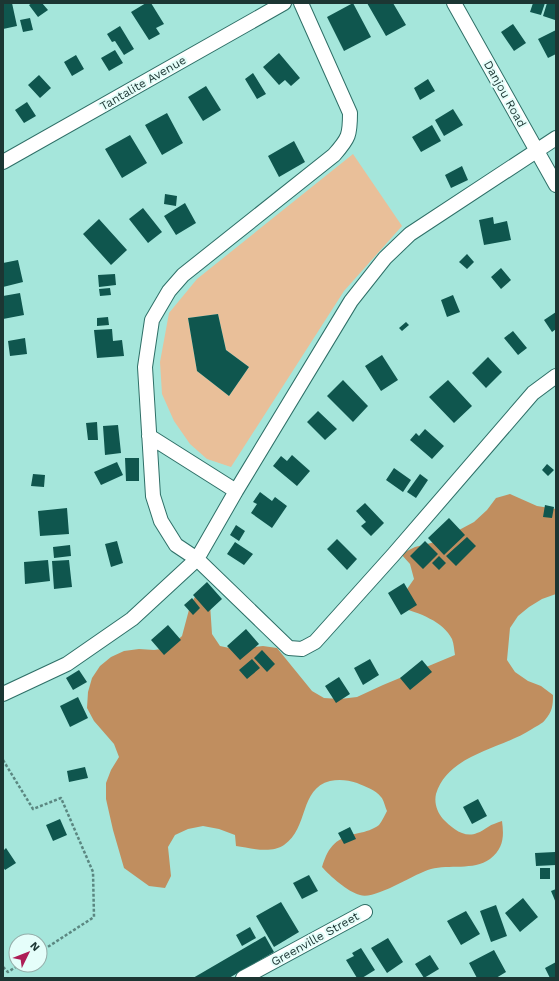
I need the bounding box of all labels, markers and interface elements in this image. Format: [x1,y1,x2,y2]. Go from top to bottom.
street label: Tantalite Avenue [98,53,189,113]
street label: Danjou Road [481,58,529,130]
street label: Greenville Street [269,909,361,969]
north arrow [8,933,48,973]
text: N [27,939,42,954]

